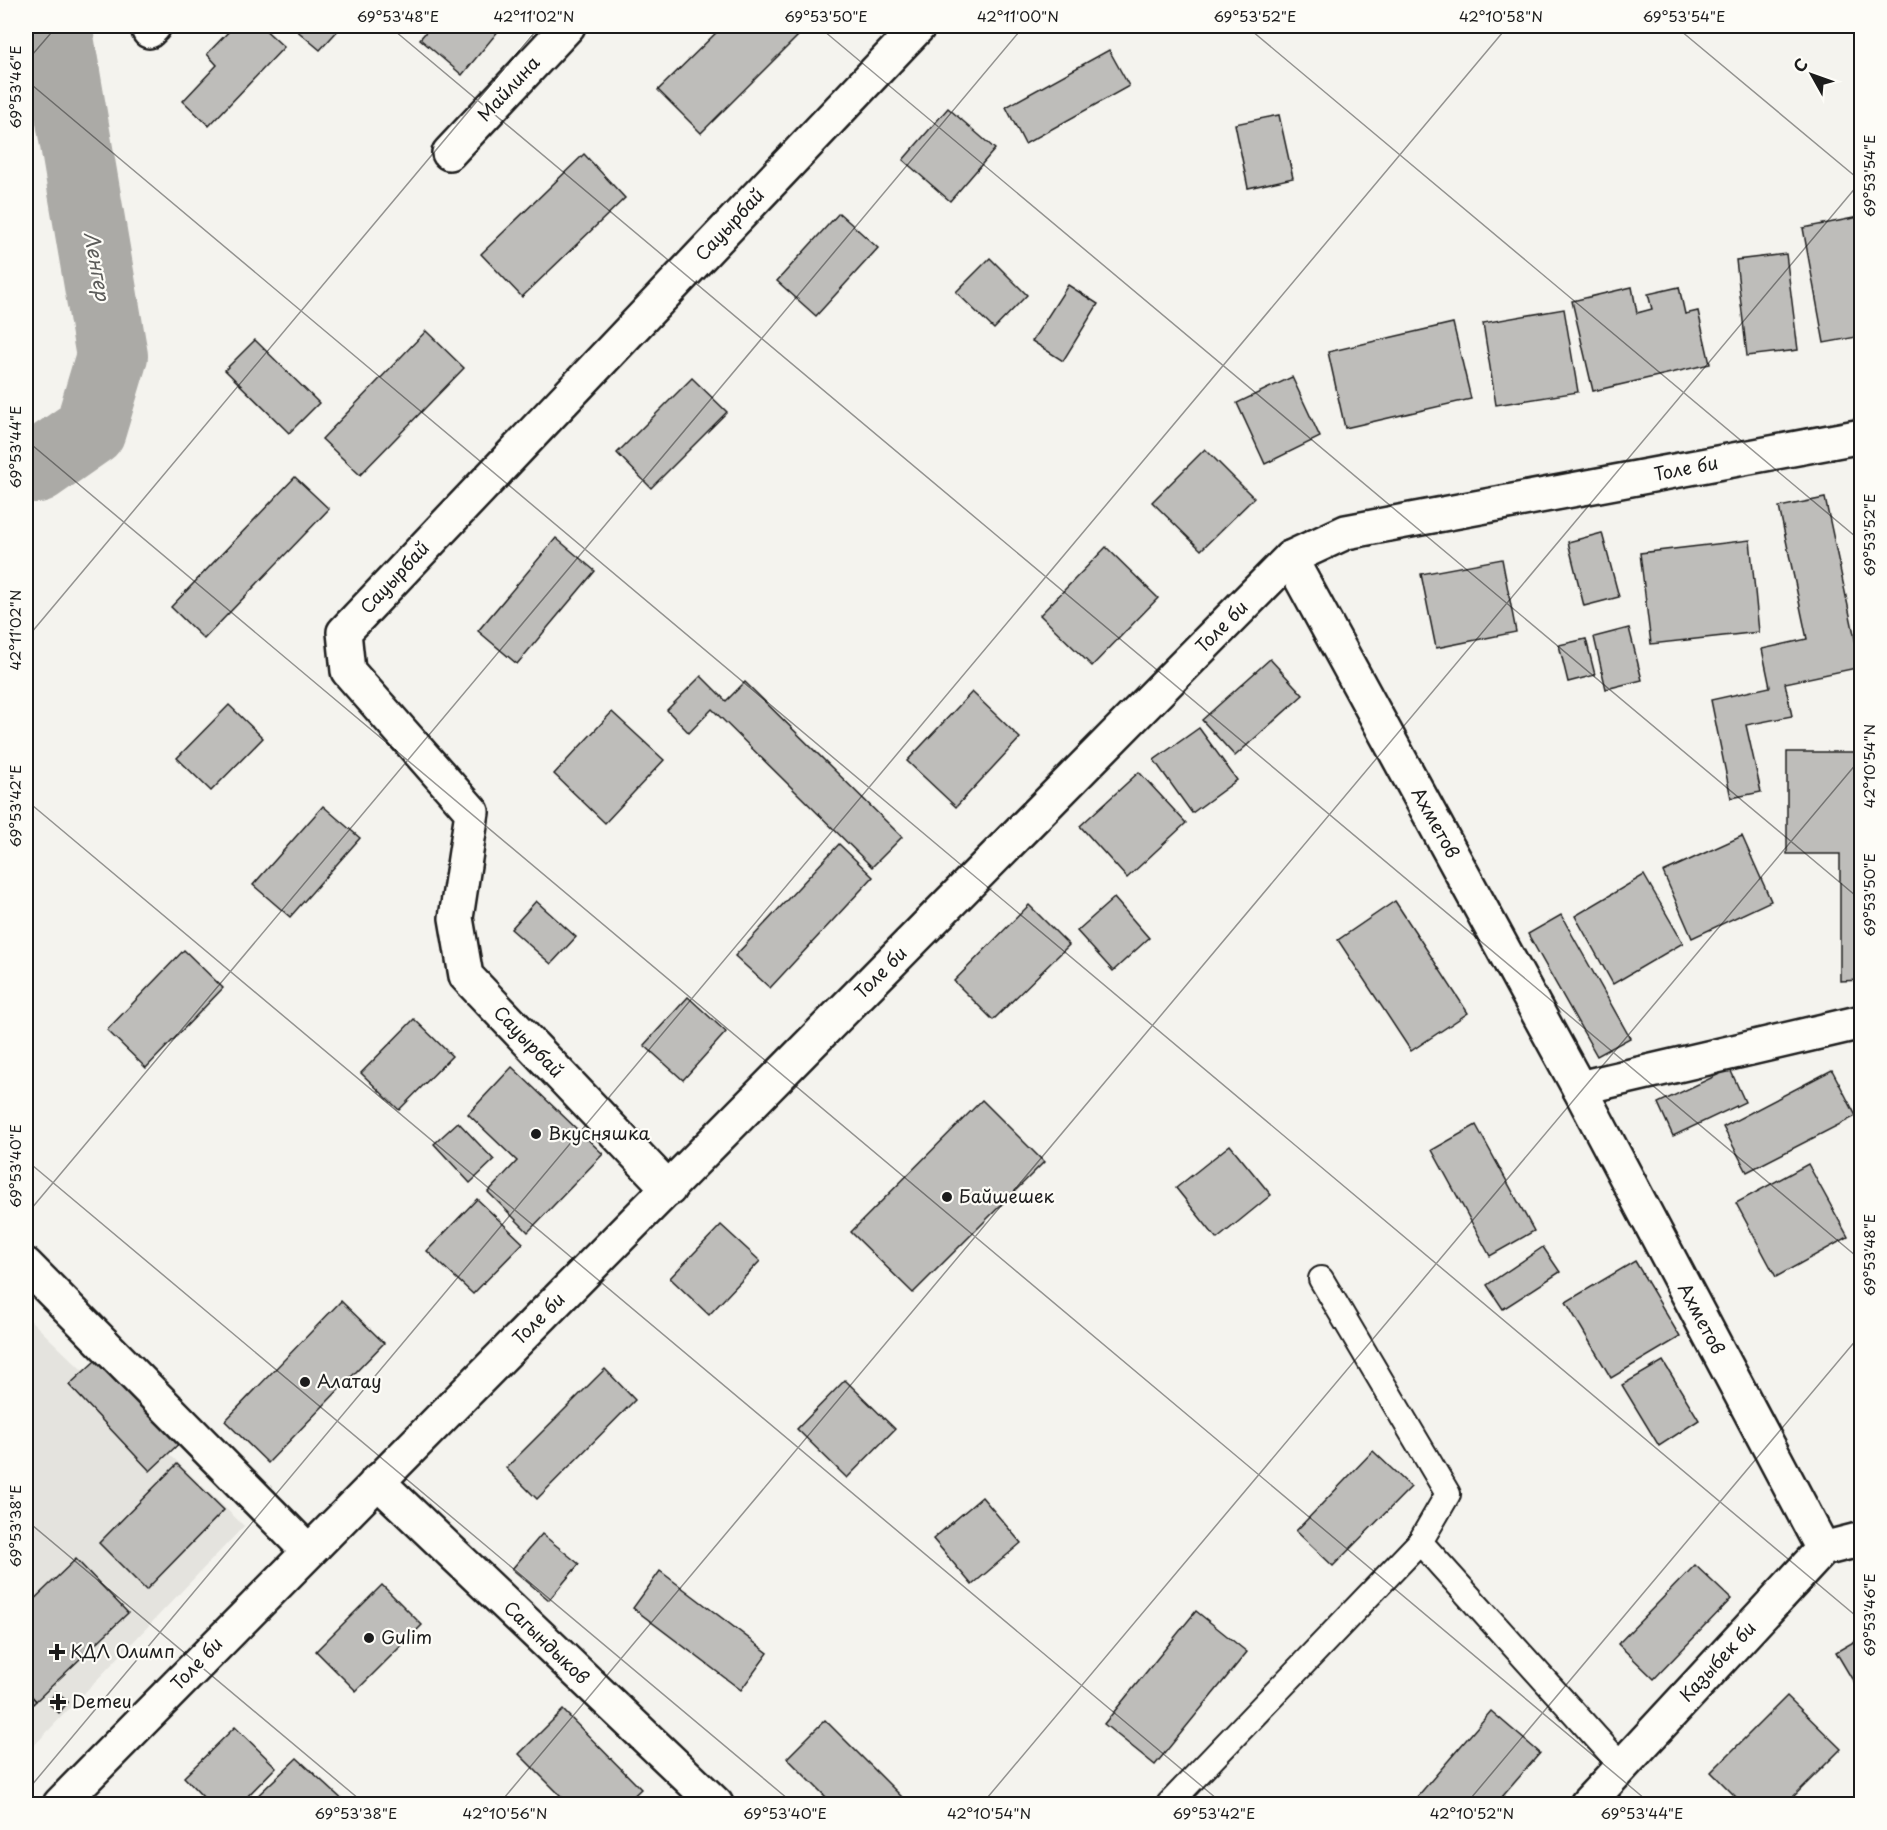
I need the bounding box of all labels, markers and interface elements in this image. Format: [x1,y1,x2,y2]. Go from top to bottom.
text: 69°53'48"E [357,4,439,27]
text: 42°11'02"N [494,4,574,27]
text: 69°53'50"E [784,4,868,27]
text: 42°11'00"N [977,4,1059,27]
text: 69°53'52"E [1214,4,1296,27]
text: 42°10'58"N [1459,4,1543,27]
text: 69°53'54"E [1643,4,1725,27]
text: 69°53'46"E [3,45,26,129]
north arrow [1782,45,1842,105]
street label: Майлина [470,49,546,127]
text: С [1787,52,1813,77]
text: 69°53'54"E [1857,135,1880,217]
street label: Сауырбай [688,182,770,266]
water label: Ленгер [77,229,119,304]
text: 69°53'44"E [3,406,26,488]
street label: Толе би [1651,448,1720,487]
text: 69°53'52"E [1857,494,1880,576]
street label: Сауырбай [353,535,435,619]
text: 42°11'02"N [3,590,26,670]
street label: Толе би [1189,594,1253,658]
text: 42°10'54"N [1857,724,1880,808]
text: 69°53'42"E [3,765,26,847]
street label: Ахметов [1406,782,1467,863]
text: 69°53'50"E [1857,853,1880,937]
street label: Толе би [848,940,912,1004]
street label: Сауырбай [488,999,570,1083]
place label: Вкусняшка [548,1119,650,1146]
text: 69°53'40"E [3,1124,26,1208]
marker: Вкусняшка [529,1127,543,1141]
place label: Байшешек [959,1182,1055,1209]
marker: Байшешек [940,1190,954,1204]
text: 69°53'48"E [1857,1214,1880,1296]
street label: Ахметов [1672,1278,1732,1359]
street label: Толе би [506,1286,570,1350]
place label: Алатау [317,1367,382,1394]
marker: Алатау [298,1375,312,1389]
text: 69°53'38"E [3,1485,26,1567]
text: 69°53'46"E [1857,1573,1880,1657]
street label: Сагындыков [498,1594,596,1690]
street label: Казыбек би [1672,1615,1761,1707]
place label: Gulim [381,1623,432,1650]
street label: Толе би [164,1630,228,1696]
marker: Gulim [362,1631,376,1645]
place label: КДЛ Олимп [70,1637,175,1664]
marker: КДЛ Олимп [48,1643,66,1661]
place label: Demeu [72,1687,132,1714]
marker: Demeu [49,1693,67,1711]
text: 69°53'38"E [315,1801,397,1824]
text: 42°10'56"N [463,1801,547,1824]
text: 69°53'40"E [743,1801,827,1824]
text: 42°10'54"N [947,1801,1031,1824]
text: 69°53'42"E [1173,1801,1255,1824]
text: 42°10'52"N [1430,1801,1514,1824]
text: 69°53'44"E [1601,1801,1683,1824]

